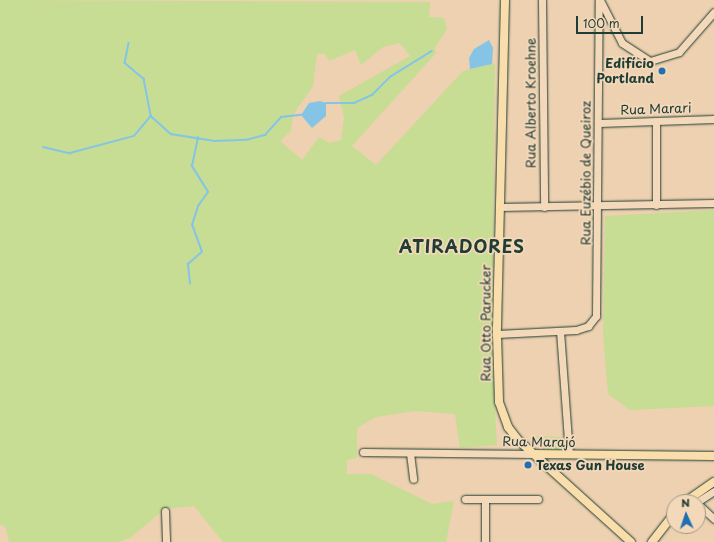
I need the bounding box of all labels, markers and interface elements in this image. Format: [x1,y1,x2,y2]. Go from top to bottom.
scale bar [578,8,645,34]
text: 100 m [583,14,620,32]
street label: Rua Alberto Kroehne [523,37,539,169]
place label: Edifício Portland [596,56,654,87]
marker: Edifício Portland [657,66,667,76]
street label: Rua Euzébio de Queiroz [578,100,594,246]
street label: Rua Marari [620,100,692,118]
district label: ATIRADORES [400,237,524,257]
street label: Rua Otto Parucker [478,265,494,381]
street label: Rua Marajó [502,434,576,450]
place label: Texas Gun House [536,457,646,473]
marker: Texas Gun House [523,460,533,470]
north arrow [666,494,706,534]
text: N [681,494,690,511]

